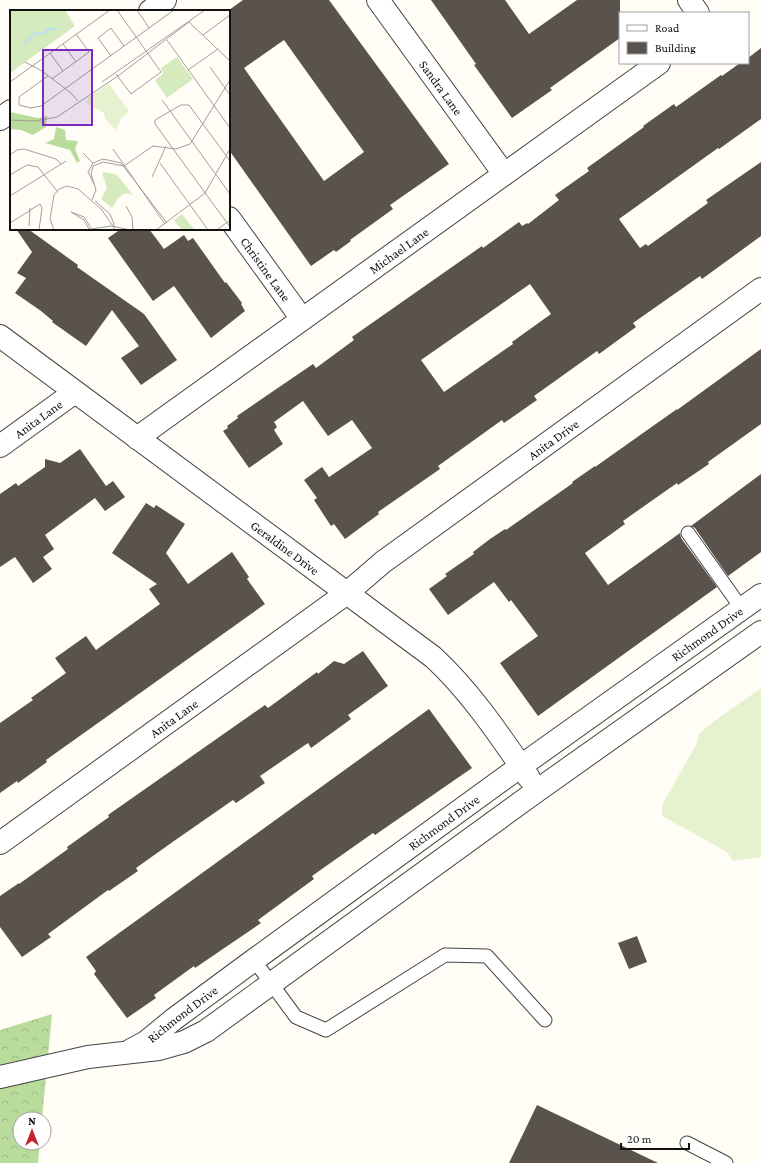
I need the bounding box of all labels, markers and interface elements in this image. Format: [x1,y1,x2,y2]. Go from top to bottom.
inset map [10,10,230,230]
legend [619,12,749,64]
text: Road [655,21,680,35]
text: Building [655,41,696,55]
street label: Sandra Lane [416,57,466,118]
street label: Michael Lane [366,224,432,277]
street label: Christine Lane [237,234,294,305]
street label: Anita Lane [11,396,66,441]
street label: Anita Drive [525,416,582,463]
street label: Geraldine Drive [248,518,322,578]
street label: Richmond Drive [669,603,746,665]
street label: Anita Lane [147,696,201,741]
street label: Richmond Drive [405,792,483,854]
street label: Richmond Drive [144,982,221,1046]
north arrow [12,1111,52,1151]
text: N [28,1115,36,1127]
scale bar [621,1125,689,1151]
text: 20 m [627,1132,652,1146]

